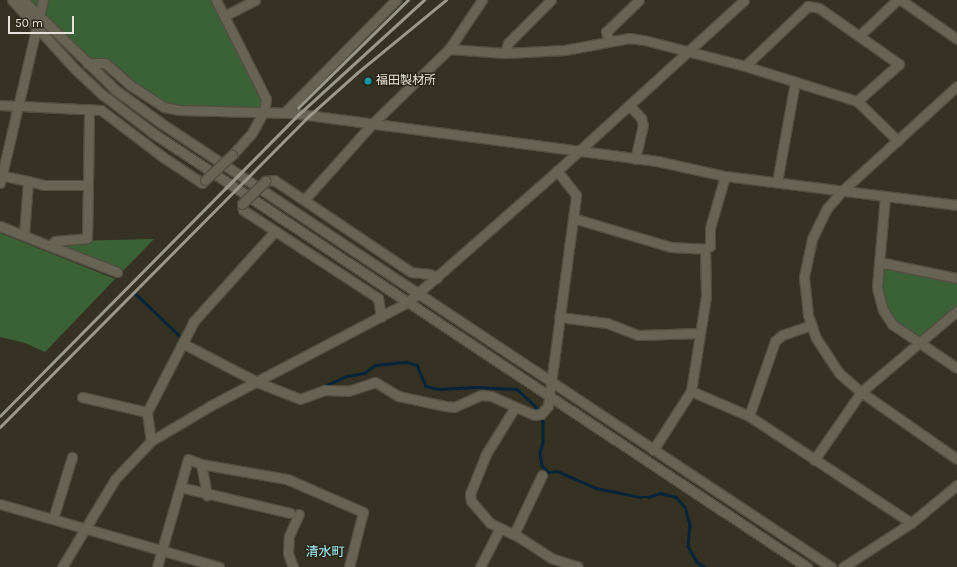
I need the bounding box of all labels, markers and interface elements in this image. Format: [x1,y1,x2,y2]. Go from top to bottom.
scale bar [10,8,76,34]
text: 50 m [15,16,43,30]
place label: 福田製材所 [376,74,436,88]
marker: 福田製材所 [363,76,373,86]
district label: 清水町 [306,544,344,560]

